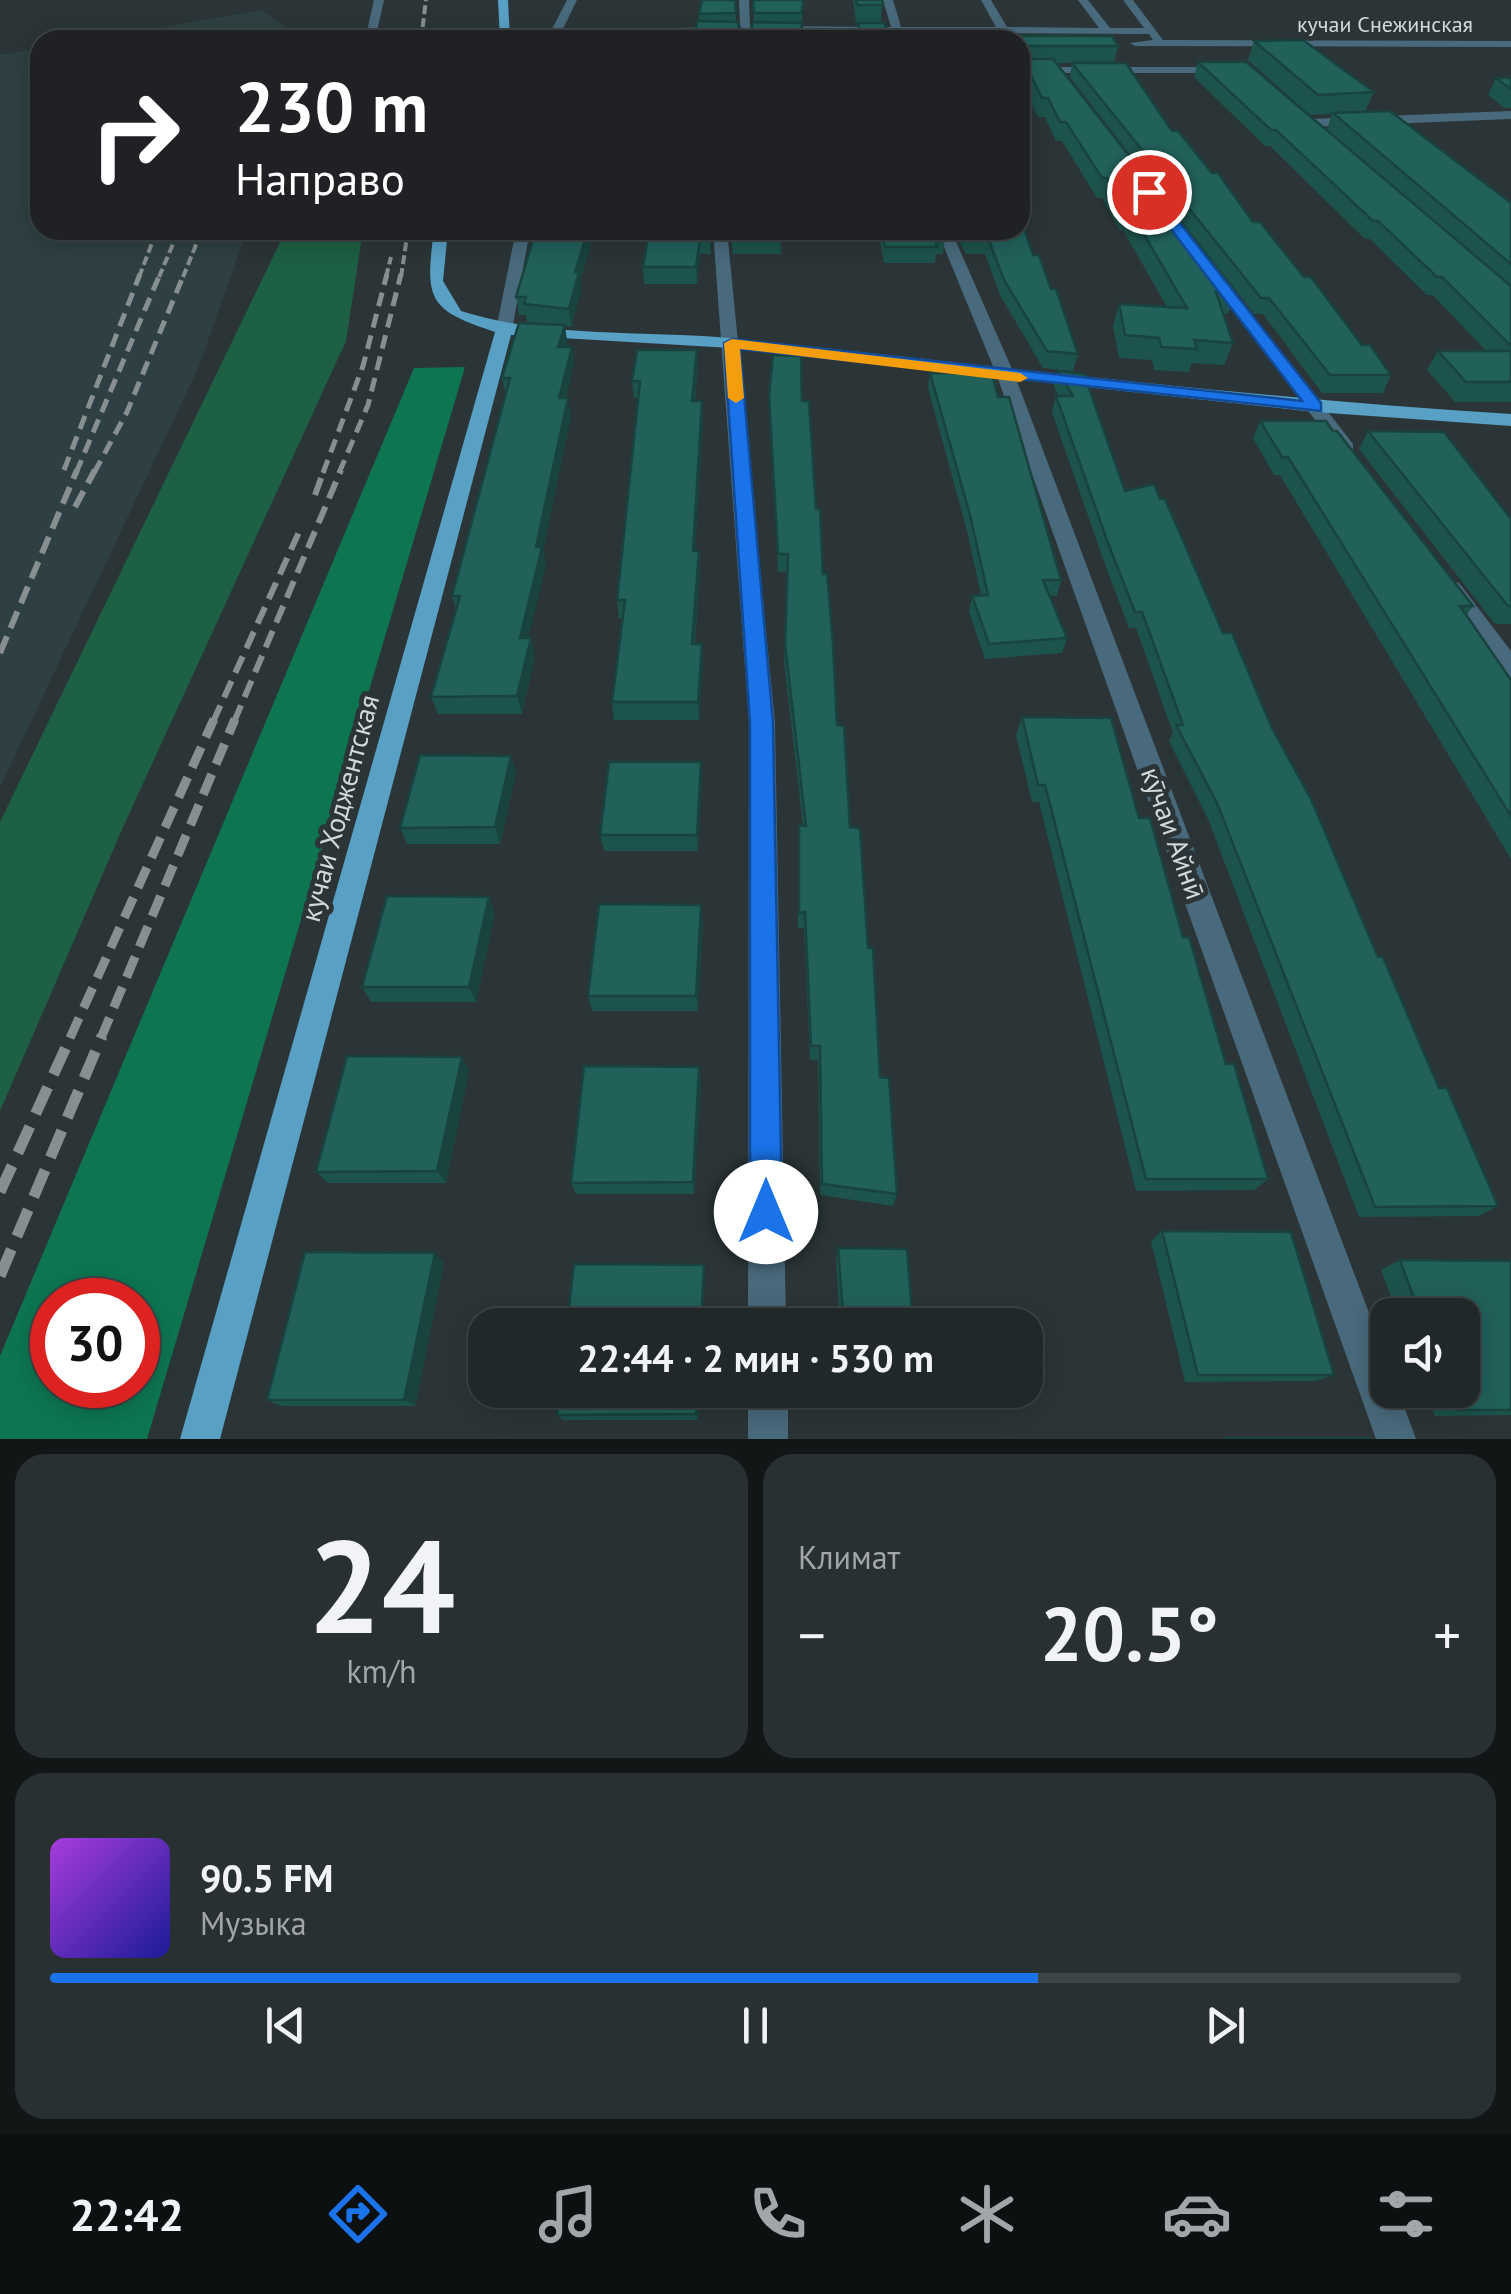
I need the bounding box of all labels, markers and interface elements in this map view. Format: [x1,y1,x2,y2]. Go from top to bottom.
street label: кучаи Снежинская [1297,10,1473,38]
text: 230 m [235,61,428,151]
icon: right [70,70,200,200]
text: Направо [235,149,405,207]
pin [1107,150,1192,235]
icon: arrive [1122,165,1177,220]
street label: кучаи Ходжентская [291,690,387,926]
street label: кӯчаи Айнӣ [1133,762,1215,904]
position arrow [714,1160,818,1264]
speed limit sign: 30 [30,1278,160,1408]
map controls [1370,1298,1480,1408]
button: sound [1370,1298,1480,1408]
text: 22:44 · 2 мин · 530 m [577,1333,934,1382]
text: 24 [308,1501,455,1669]
text: Климат [798,1536,900,1578]
text: 20.5° [1040,1585,1219,1682]
text: − [798,1599,826,1670]
text: + [1433,1599,1461,1670]
text: km/h [346,1650,417,1692]
text: 90.5 FM [200,1853,333,1902]
text: Музыка [200,1902,307,1944]
icon: previous [258,1998,313,2053]
icon: pause [728,1998,783,2053]
icon: next [1198,1998,1253,2053]
icon: directions [323,2179,393,2249]
icon: music [533,2179,603,2249]
icon: phone [743,2179,813,2249]
icon: climate [952,2179,1022,2249]
icon: car [1162,2179,1232,2249]
icon: filters [1371,2179,1441,2249]
text: 22:42 [70,2185,184,2243]

